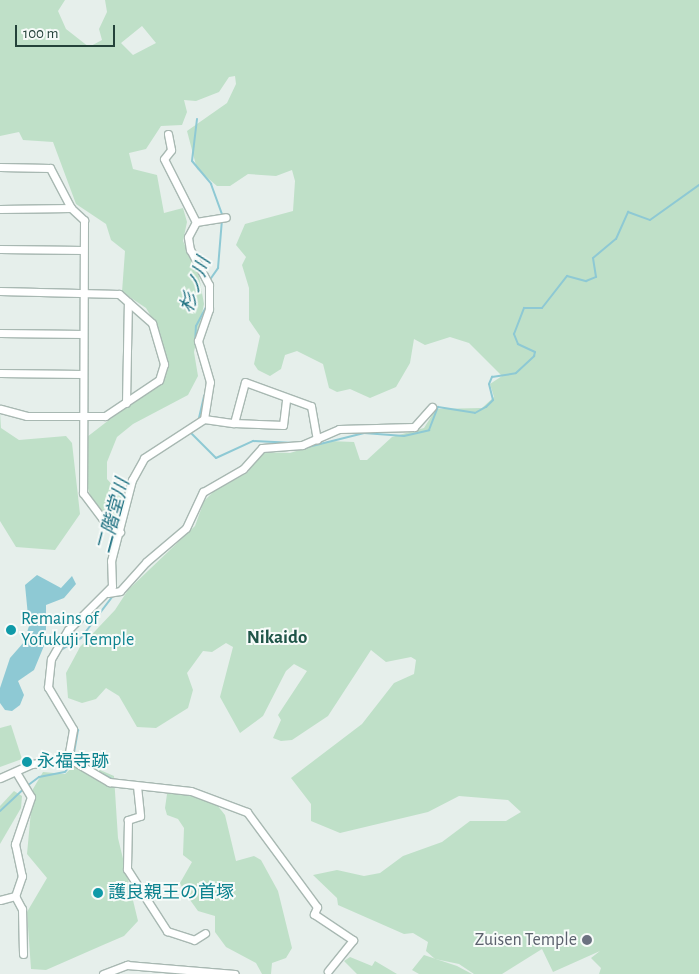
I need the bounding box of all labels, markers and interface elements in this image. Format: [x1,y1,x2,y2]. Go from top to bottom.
scale bar [18,15,118,47]
text: 100 m [23,26,58,41]
water label: 杉ノ川 [176,254,216,316]
water label: 二階堂川 [93,476,135,556]
place label: Remains of Yofukuji Temple [21,609,134,652]
marker: Remains of Yofukuji Temple [5,624,17,636]
district label: Nikaido [247,627,307,649]
place label: 永福寺跡 [37,751,109,773]
marker: 永福寺跡 [21,756,33,768]
place label: 護良親王の首塚 [108,882,234,904]
marker: 護良親王の首塚 [92,887,104,899]
place label: Zuisen Temple [475,929,577,951]
marker: Zuisen Temple [581,934,593,946]

